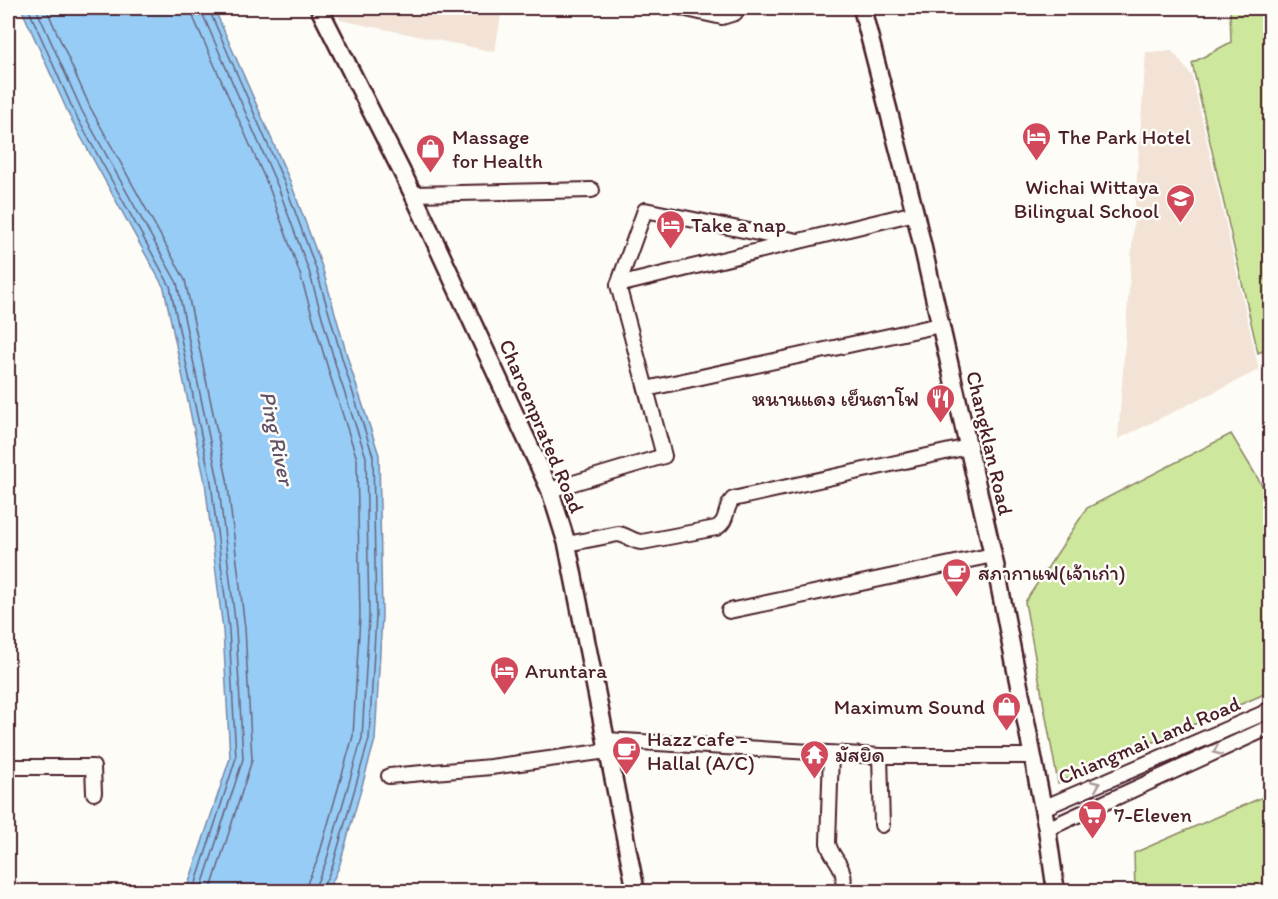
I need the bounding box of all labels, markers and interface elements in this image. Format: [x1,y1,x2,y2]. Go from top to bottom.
hotel icon: The Park Hotel [1021,120,1053,162]
place label: Massage for Health [452,124,543,173]
place label: The Park Hotel [1058,124,1191,149]
shop icon: Massage for Health [415,132,447,174]
place label: Wichai Wittaya Bilingual School [1014,174,1159,223]
school or university icon: Wichai Wittaya Bilingual School [1164,182,1196,224]
hotel icon: Take a nap [654,208,686,250]
place label: Take a nap [691,212,786,237]
street label: Charoenprated Road [494,335,590,517]
street label: Changklan Road [961,368,1019,518]
restaurant icon: หนานแดง เย็นตาโฟ [924,382,956,424]
place label: หนานแดง เย็นตาโฟ [752,386,919,411]
water label: Ping River [254,388,301,490]
cafe icon: สภากาแฟ(เจ้าเก่า) [941,556,973,598]
place label: สภากาแฟ(เจ้าเก่า) [978,560,1126,585]
hotel icon: Aruntara [488,654,520,696]
place label: Aruntara [525,658,607,683]
shop icon: Maximum Sound [990,690,1022,732]
street label: Chiangmai Land Road [1054,690,1244,790]
place label: Maximum Sound [834,694,985,719]
place label: Hazz cafe - Hallal (A/C) [647,726,755,775]
cafe icon: Hazz cafe - Hallal (A/C) [610,734,642,776]
temple icon: มัสยิด [798,738,830,780]
place label: มัสยิด [835,742,885,767]
one-way arrow [1213,744,1224,756]
one-way arrow [1090,780,1101,792]
supermarket icon: 7-Eleven [1077,798,1109,840]
place label: 7-Eleven [1114,802,1192,827]

